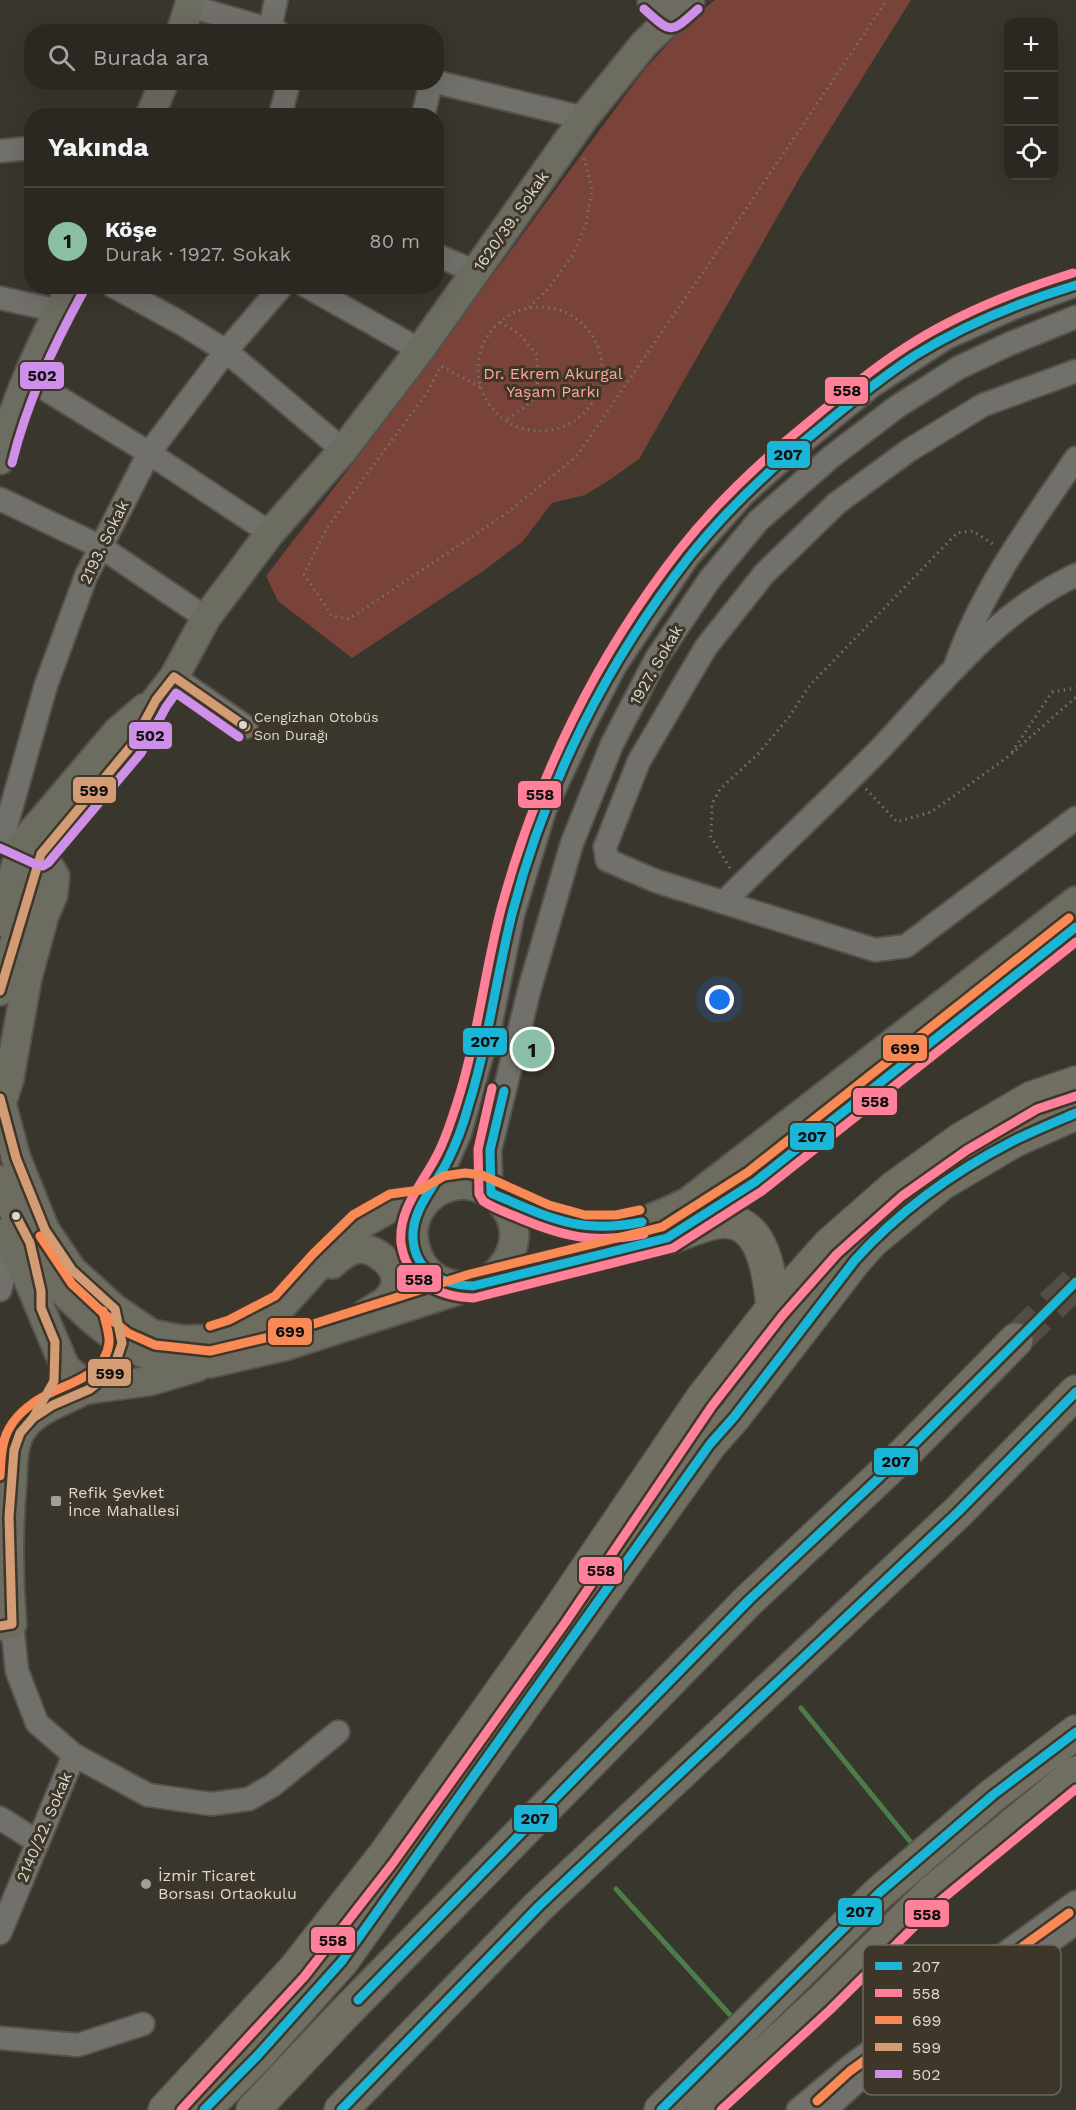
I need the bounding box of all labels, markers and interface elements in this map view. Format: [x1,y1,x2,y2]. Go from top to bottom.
map controls [1004,18,1058,180]
button: + [1004,18,1058,72]
search box [24,24,444,90]
icon: search [45,41,78,74]
text: Burada ara [93,45,209,70]
button: − [1004,72,1058,126]
button: locate [1004,126,1058,180]
text: Yakında [48,132,149,162]
street label: 1620/39. Sokak [469,167,553,275]
text: Köşe [105,217,157,242]
text: 1 [63,229,72,253]
text: 80 m [369,229,420,253]
text: Durak · 1927. Sokak [105,242,291,266]
line badge: 502 [19,361,65,390]
park label: Dr. Ekrem Akurgal Yaşam Parkı [483,364,623,401]
text: 502 [27,366,57,385]
line badge: 558 [824,376,869,405]
text: 558 [833,381,861,400]
line badge: 207 [766,440,811,469]
text: 207 [773,445,803,464]
street label: 2193. Sokak [76,497,132,587]
street label: 1927. Sokak [625,622,687,708]
place label: Cengizhan Otobüs Son Durağı [254,709,379,743]
marker: Cengizhan Otobüs Son Durağı [237,719,249,731]
line badge: 502 [128,721,173,750]
text: 502 [135,726,165,745]
line badge: 599 [72,776,117,804]
line badge: 558 [517,780,562,809]
text: 599 [79,781,109,800]
text: 558 [526,785,554,804]
your location [705,985,734,1014]
pin: 1 [512,1026,552,1072]
line badge: 207 [462,1027,508,1056]
text: 207 [470,1032,500,1051]
line badge: 699 [882,1034,928,1062]
text: 699 [890,1039,920,1058]
line badge: 558 [852,1087,898,1116]
text: 558 [861,1092,889,1111]
line badge: 207 [789,1122,835,1151]
text: 207 [797,1127,827,1146]
unlabelled marker [10,1210,22,1222]
line badge: 558 [396,1264,442,1293]
text: 558 [405,1270,433,1289]
line badge: 699 [267,1317,313,1346]
text: 699 [275,1322,305,1341]
line badge: 599 [87,1358,132,1387]
text: 599 [95,1364,125,1383]
line badge: 207 [873,1447,919,1476]
text: 207 [881,1452,911,1471]
place label: Refik Şevket İnce Mahallesi [68,1483,180,1520]
marker: Refik Şevket İnce Mahallesi [49,1494,63,1508]
line badge: 558 [578,1556,623,1585]
text: 558 [587,1561,615,1580]
street label: 2140/22. Sokak [12,1769,76,1885]
line badge: 207 [513,1804,558,1833]
text: 207 [520,1809,550,1828]
place label: İzmir Ticaret Borsası Ortaokulu [158,1866,297,1903]
marker: İzmir Ticaret Borsası Ortaokulu [139,1877,153,1891]
line badge: 207 [837,1897,883,1926]
line badge: 558 [904,1899,950,1928]
text: 207 [845,1902,875,1921]
text: 558 [913,1905,941,1924]
line badge: 558 [310,1926,356,1954]
text: 558 [319,1931,347,1950]
legend [863,1945,1061,2095]
text: 207 [912,1957,940,1976]
text: 558 [912,1984,940,2003]
text: 699 [912,2011,941,2030]
text: 599 [912,2038,941,2057]
text: 502 [912,2065,941,2084]

